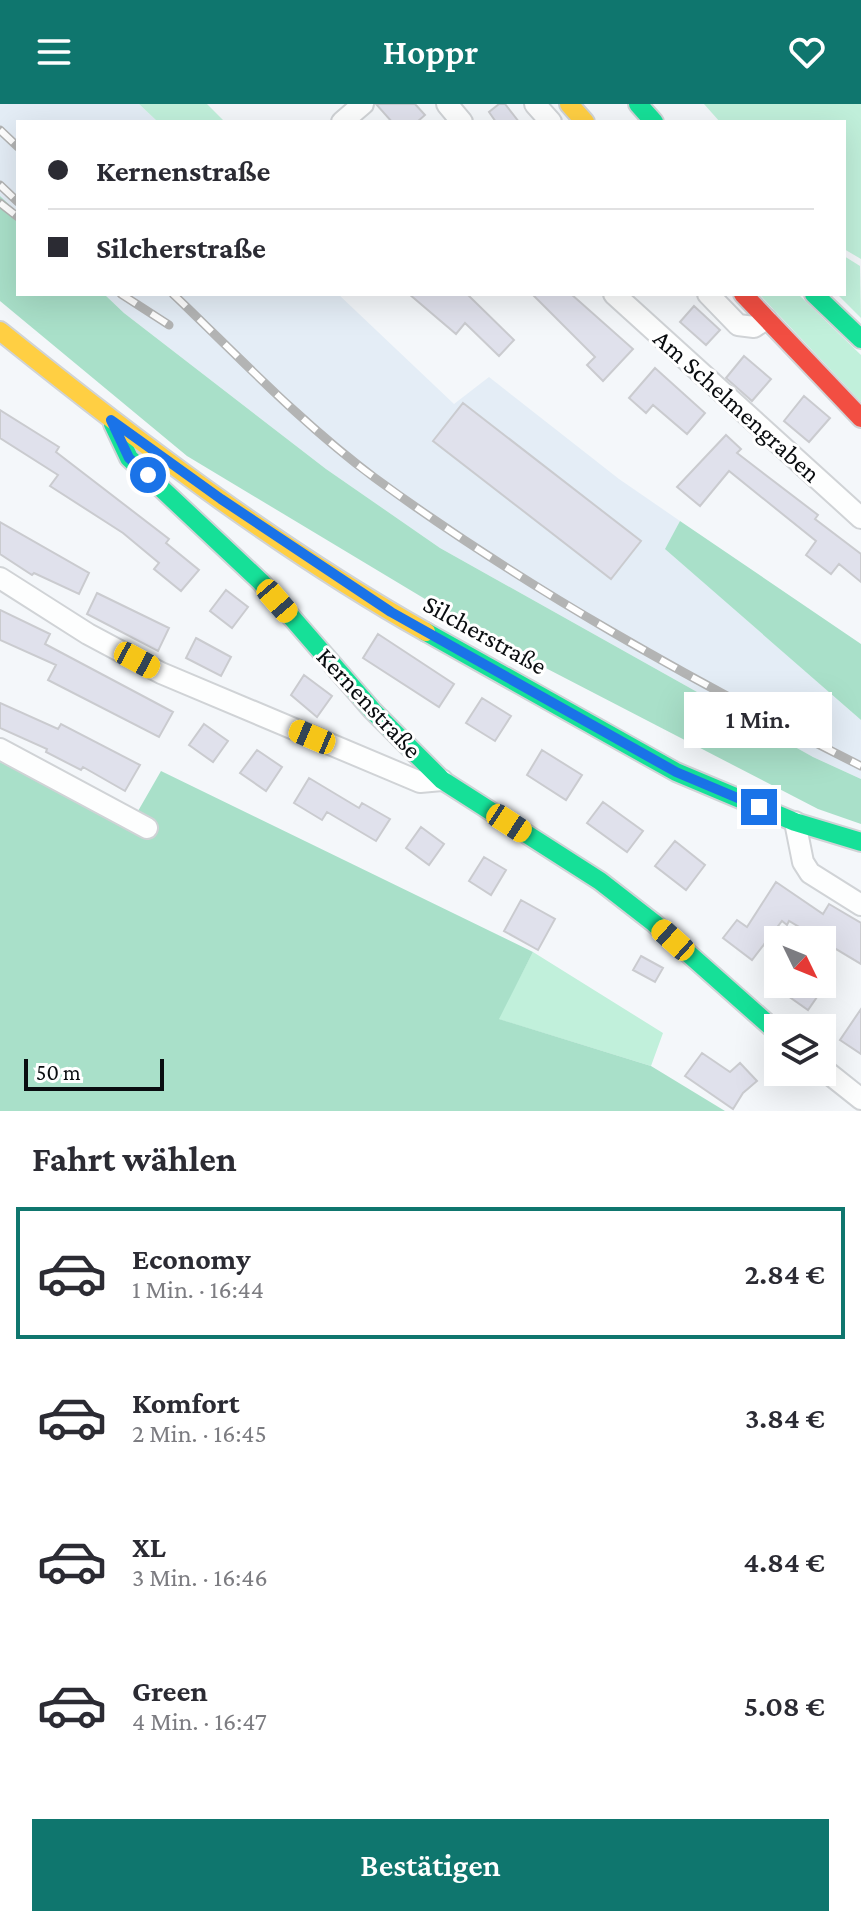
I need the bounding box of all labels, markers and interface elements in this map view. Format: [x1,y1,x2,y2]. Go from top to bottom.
icon: menu [32,30,76,74]
icon: heart [785,30,829,74]
text: Hoppr [383,32,478,72]
text: Kernenstraße [96,154,270,187]
text: Silcherstraße [96,231,266,264]
street label: Am Schelmengraben [648,324,826,488]
route start [130,457,166,493]
car [252,575,302,627]
street label: Silcherstraße [418,589,552,681]
car [110,638,164,682]
street label: Kernenstraße [311,642,427,764]
callout: 1 Min. [685,691,833,747]
text: 1 Min. [725,705,791,734]
car [285,717,339,757]
route end [741,789,777,825]
car [482,800,536,846]
car [647,915,699,965]
north arrow [764,926,836,998]
map controls [764,926,836,1086]
button: layers [764,1014,836,1086]
scale bar [24,1055,164,1091]
text: 50 m [36,1060,81,1085]
text: Fahrt wählen [32,1139,237,1179]
icon: car [36,1237,108,1309]
text: Economy [132,1242,251,1275]
text: 2.84 € [744,1257,825,1290]
text: 1 Min. · 16:44 [132,1275,264,1304]
icon: car [36,1381,108,1453]
text: Komfort [132,1386,240,1419]
text: 3.84 € [745,1401,825,1434]
text: 2 Min. · 16:45 [132,1419,267,1448]
icon: car [36,1525,108,1597]
text: XL [132,1530,166,1563]
text: 4.84 € [743,1545,825,1578]
text: 3 Min. · 16:46 [132,1563,268,1592]
icon: car [36,1669,108,1741]
text: Green [132,1674,208,1707]
text: 5.08 € [744,1689,825,1722]
text: 4 Min. · 16:47 [132,1707,267,1736]
button: Bestätigen [32,1819,829,1911]

